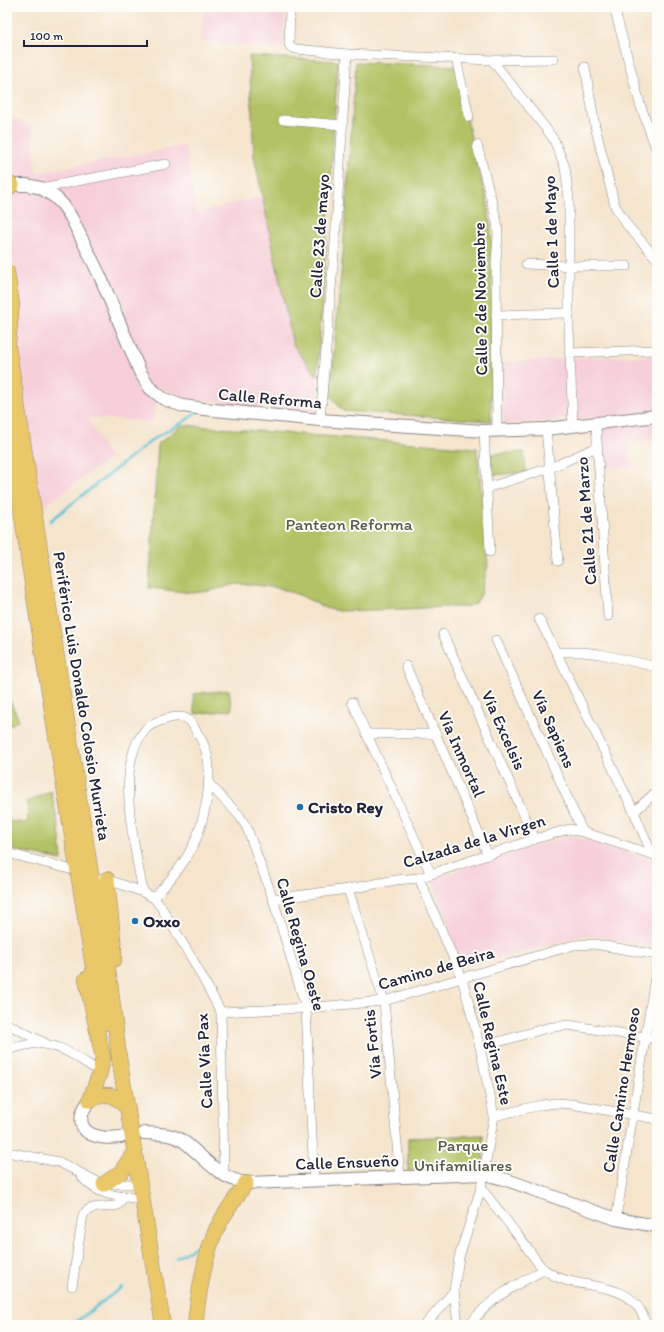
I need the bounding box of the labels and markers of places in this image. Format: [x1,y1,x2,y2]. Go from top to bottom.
place label: Cristo Rey [308,797,384,818]
marker: Cristo Rey [295,802,305,812]
place label: Oxxo [143,911,181,931]
marker: Oxxo [130,916,140,926]

